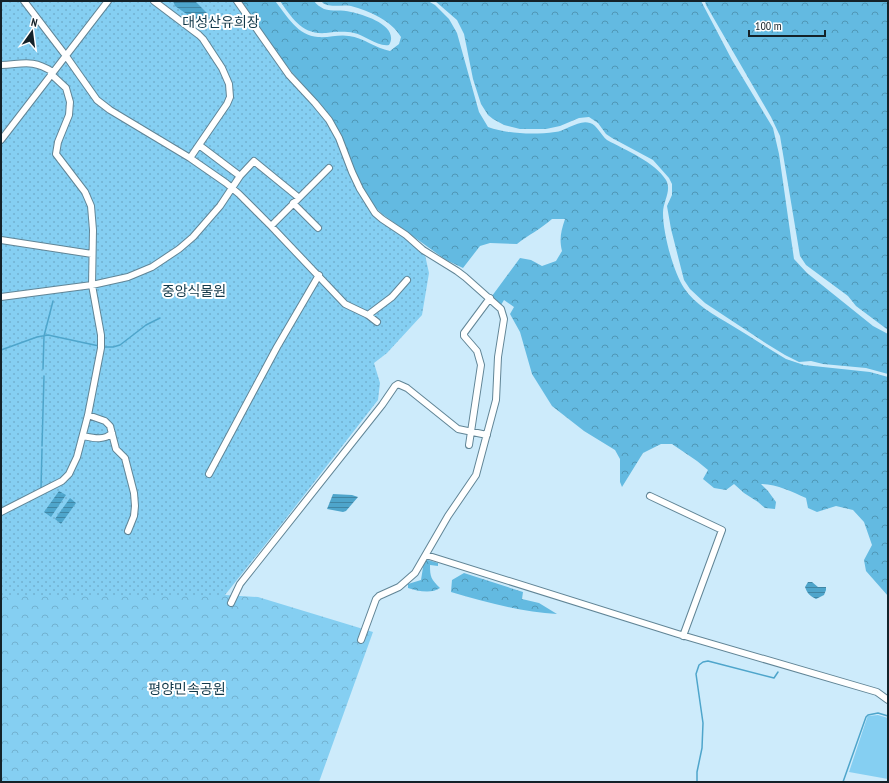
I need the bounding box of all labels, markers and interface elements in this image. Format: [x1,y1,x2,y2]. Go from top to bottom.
north arrow [12,12,52,52]
scale bar [749,12,825,38]
park label: 대성산유희장 [182,13,260,31]
text: N [30,15,39,30]
text: 100 m [755,18,782,33]
park label: 중앙식물원 [162,282,226,300]
park label: 평양민속공원 [148,680,226,698]

